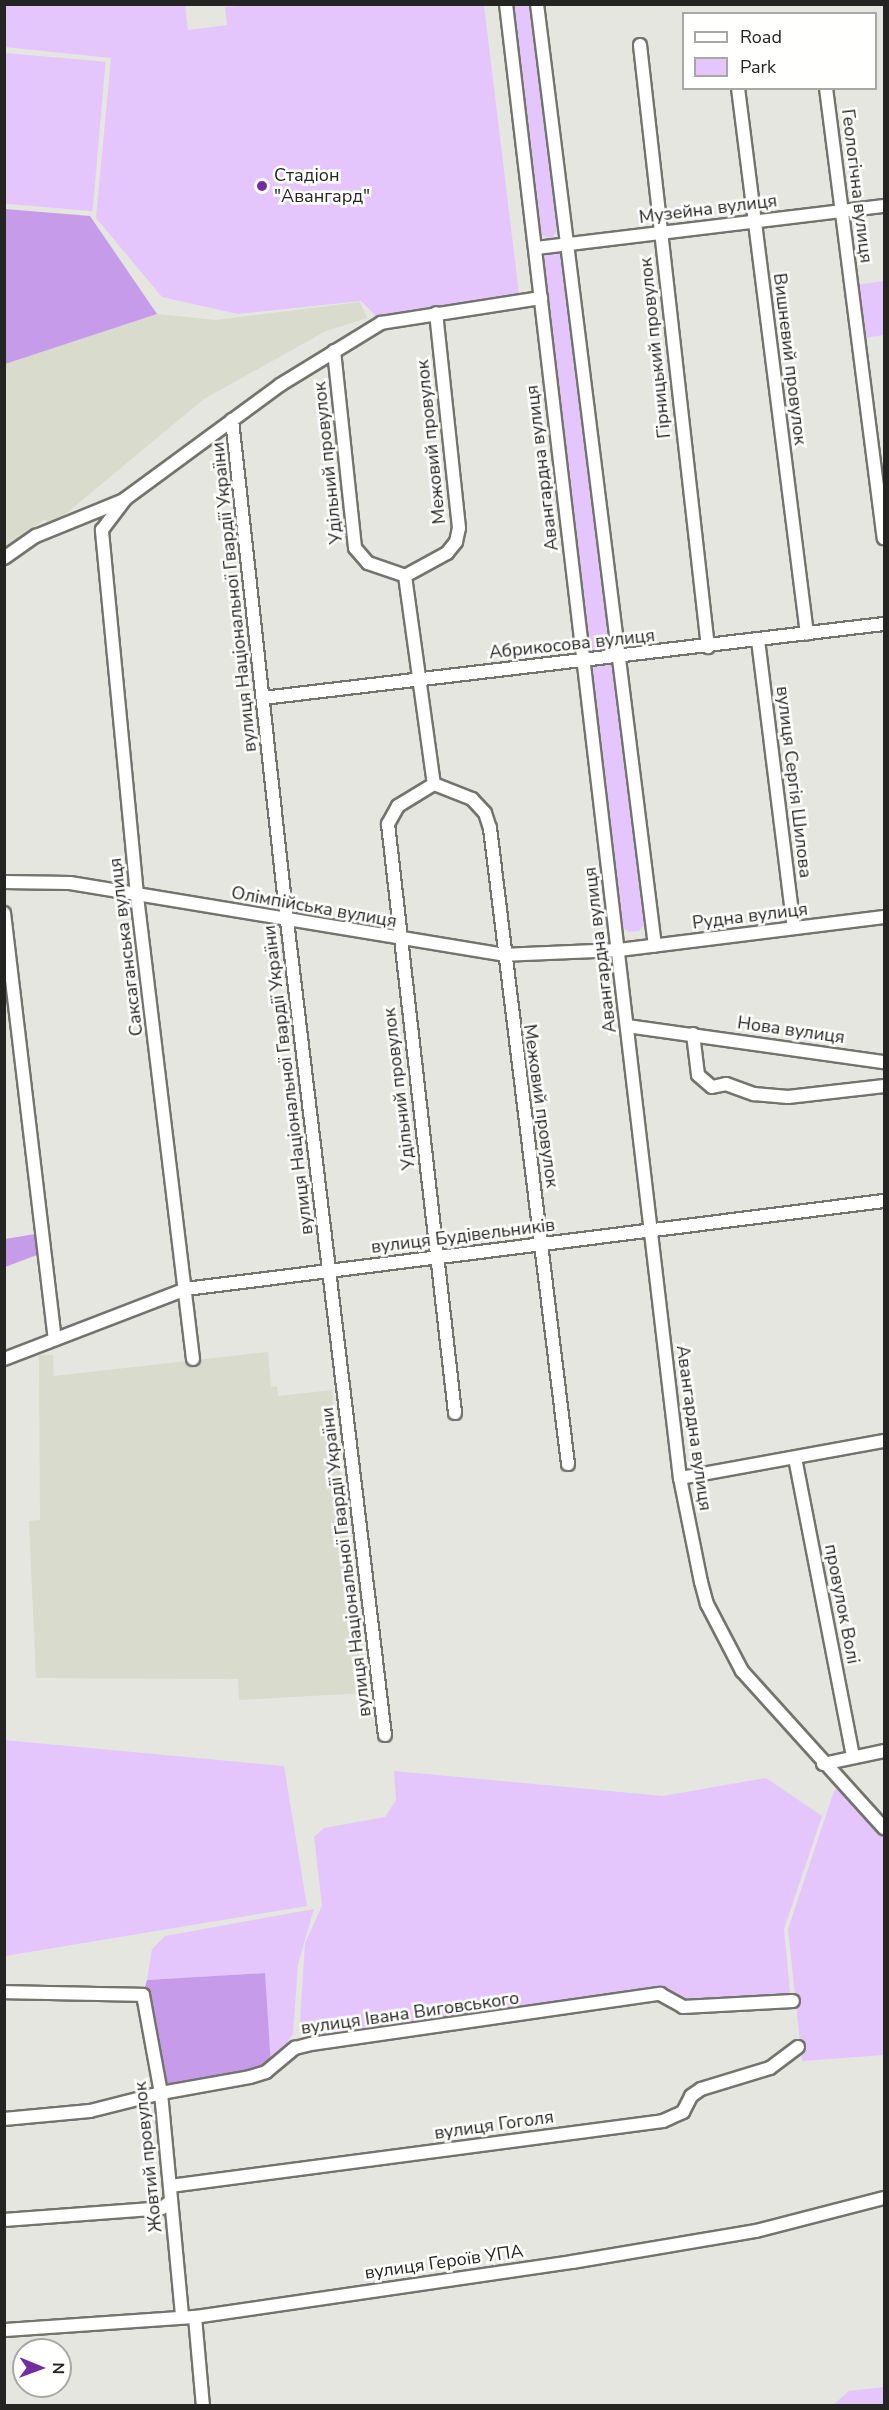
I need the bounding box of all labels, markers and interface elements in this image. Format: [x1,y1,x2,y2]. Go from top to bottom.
legend [682,12,877,90]
text: Road [740,25,782,49]
text: Park [740,55,776,79]
street label: Геологічна вулиця [837,108,877,264]
place label: Стадіон "Авангард" [274,165,370,207]
marker: Стадіон "Авангард" [255,179,269,193]
street label: Музейна вулиця [638,190,778,228]
street label: Гірницький провулок [635,257,675,439]
street label: Вишневий провулок [769,272,811,446]
street label: Межовий провулок [412,359,450,525]
street label: Удільний провулок [309,381,347,545]
street label: Авангардна вулиця [521,384,563,552]
street label: вулиця Національної Гвардії України [207,441,261,753]
street label: Абрикосова вулиця [488,625,656,663]
street label: вулиця Сергія Шилова [772,685,816,879]
street label: Саксаганська вулиця [104,857,148,1037]
street label: Авангардна вулиця [579,866,621,1034]
street label: Олімпійська вулиця [230,882,398,932]
street label: Рудна вулиця [691,898,809,934]
street label: вулиця Національної Гвардії України [258,924,318,1236]
street label: Удільний провулок [378,1007,420,1171]
street label: Нова вулиця [736,1012,846,1048]
street label: Межовий провулок [519,1023,563,1189]
street label: вулиця Будівельників [370,1214,556,1258]
street label: Авангардна вулиця [672,1344,716,1512]
street label: вулиця Національної Гвардії України [316,1406,376,1718]
street label: провулок Волі [820,1542,864,1666]
street label: вулиця Івана Виговського [300,1987,520,2039]
street label: Жовтий провулок [129,2081,167,2233]
street label: вулиця Гоголя [433,2106,555,2144]
street label: вулиця Героїв УПА [363,2240,525,2284]
north arrow [12,2338,72,2398]
text: N [47,2362,69,2374]

